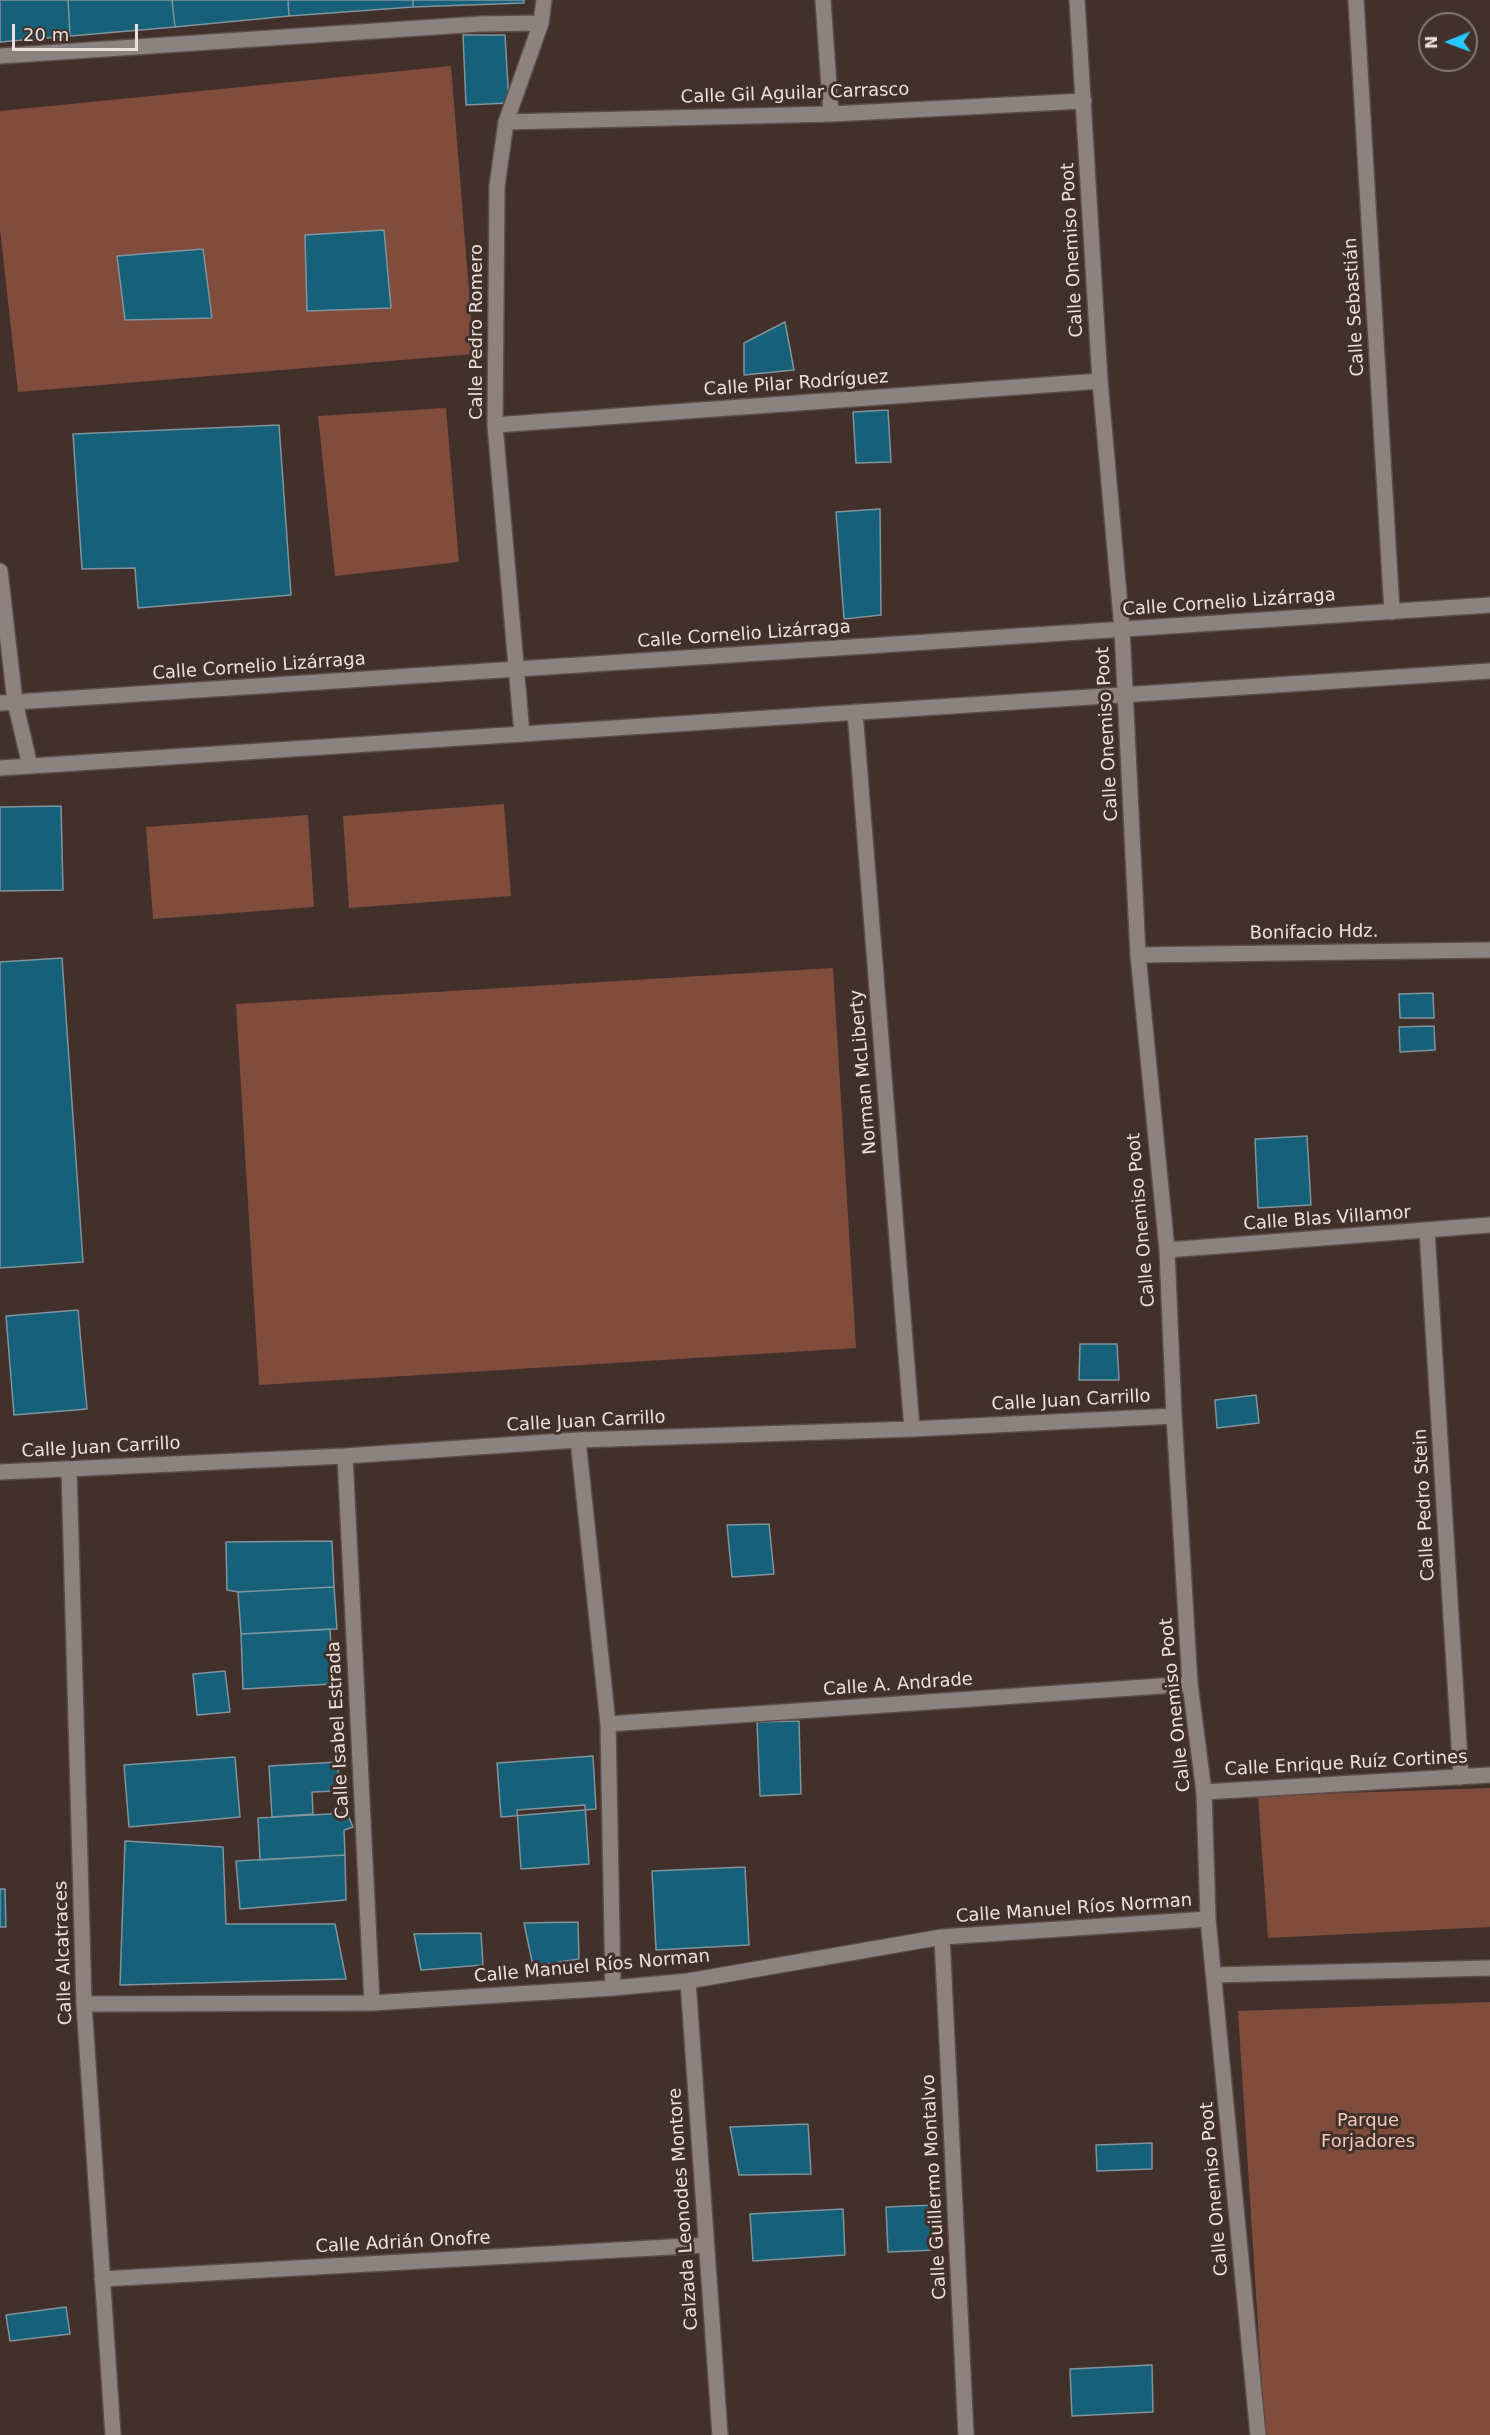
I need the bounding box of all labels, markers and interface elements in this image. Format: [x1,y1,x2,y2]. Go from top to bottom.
scale bar [15,12,141,50]
north arrow [1418,12,1478,72]
text: 20 m [23,24,69,45]
text: N [1422,35,1441,49]
street label: Calle Gil Aguilar Carrasco [680,79,910,109]
street label: Calle Onemiso Poot [1058,162,1088,338]
street label: Calle Sebastián [1341,237,1369,377]
street label: Calle Pedro Romero [466,244,488,420]
street label: Calle Pilar Rodríguez [703,367,889,401]
street label: Calle Cornelio Lizárraga [1122,585,1336,621]
street label: Calle Cornelio Lizárraga [637,617,851,653]
street label: Calle Onemiso Poot [1093,646,1123,822]
street label: Calle Cornelio Lizárraga [152,649,366,685]
street label: Bonifacio Hdz. [1249,921,1379,945]
street label: Norman McLiberty [846,989,882,1155]
street label: Calle Onemiso Poot [1124,1132,1160,1308]
street label: Calle Blas Villamor [1243,1202,1411,1236]
street label: Calle Juan Carrillo [991,1386,1151,1416]
street label: Calle Juan Carrillo [506,1407,666,1437]
street label: Calle Pedro Stein [1410,1428,1440,1582]
street label: Calle Juan Carrillo [21,1433,181,1463]
street label: Calle Onemiso Poot [1156,1617,1196,1793]
street label: Calle Isabel Estrada [324,1641,354,1819]
street label: Calle A. Andrade [822,1669,974,1701]
street label: Calle Enrique Ruíz Cortines [1224,1747,1468,1781]
street label: Calle Alcatraces [51,1880,77,2026]
street label: Calle Manuel Ríos Norman [955,1890,1193,1928]
street label: Calle Manuel Ríos Norman [473,1946,711,1988]
street label: Calle Guillermo Montalvo [918,2074,952,2300]
street label: Calzada Leonodes Montore [665,2087,703,2331]
street label: Calle Onemiso Poot [1197,2101,1233,2277]
park label: Parque Forjadores [1321,2110,1415,2152]
street label: Calle Adrián Onofre [315,2228,491,2258]

